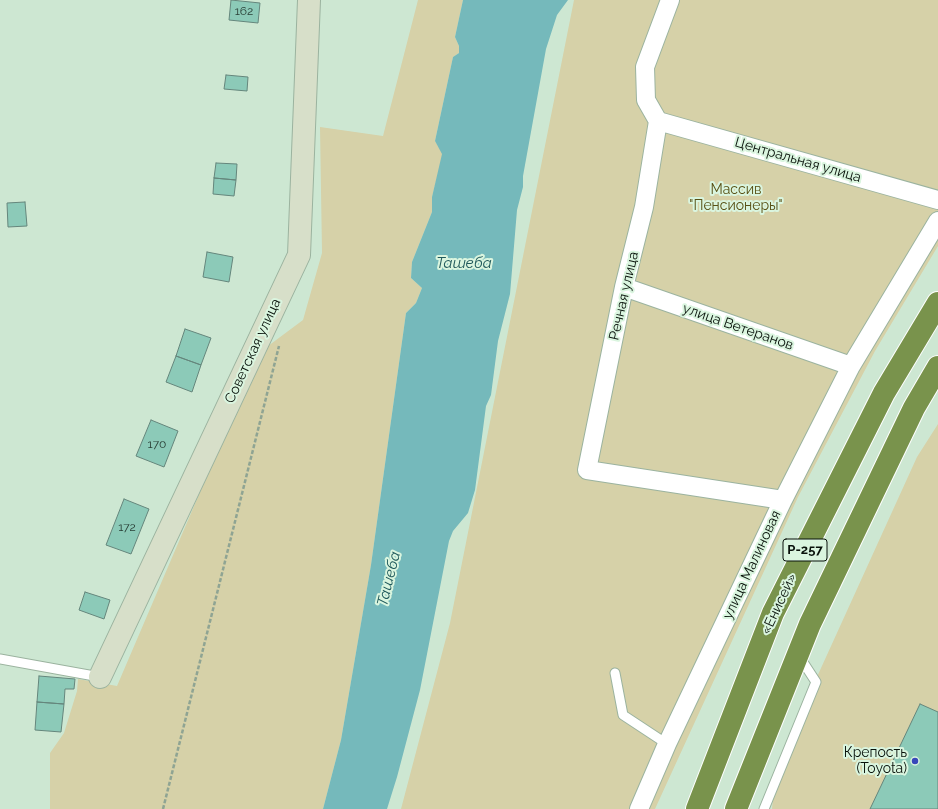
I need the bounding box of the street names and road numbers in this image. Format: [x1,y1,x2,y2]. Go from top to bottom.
street label: Центральная улица [733,134,863,186]
street label: Речная улица [606,250,642,342]
street label: Советская улица [221,296,285,406]
street label: улица Ветеранов [680,300,796,354]
street label: улица Малиновая [719,508,785,622]
road number: Р-257 [783,539,827,561]
street label: «Енисей» [758,571,800,637]

